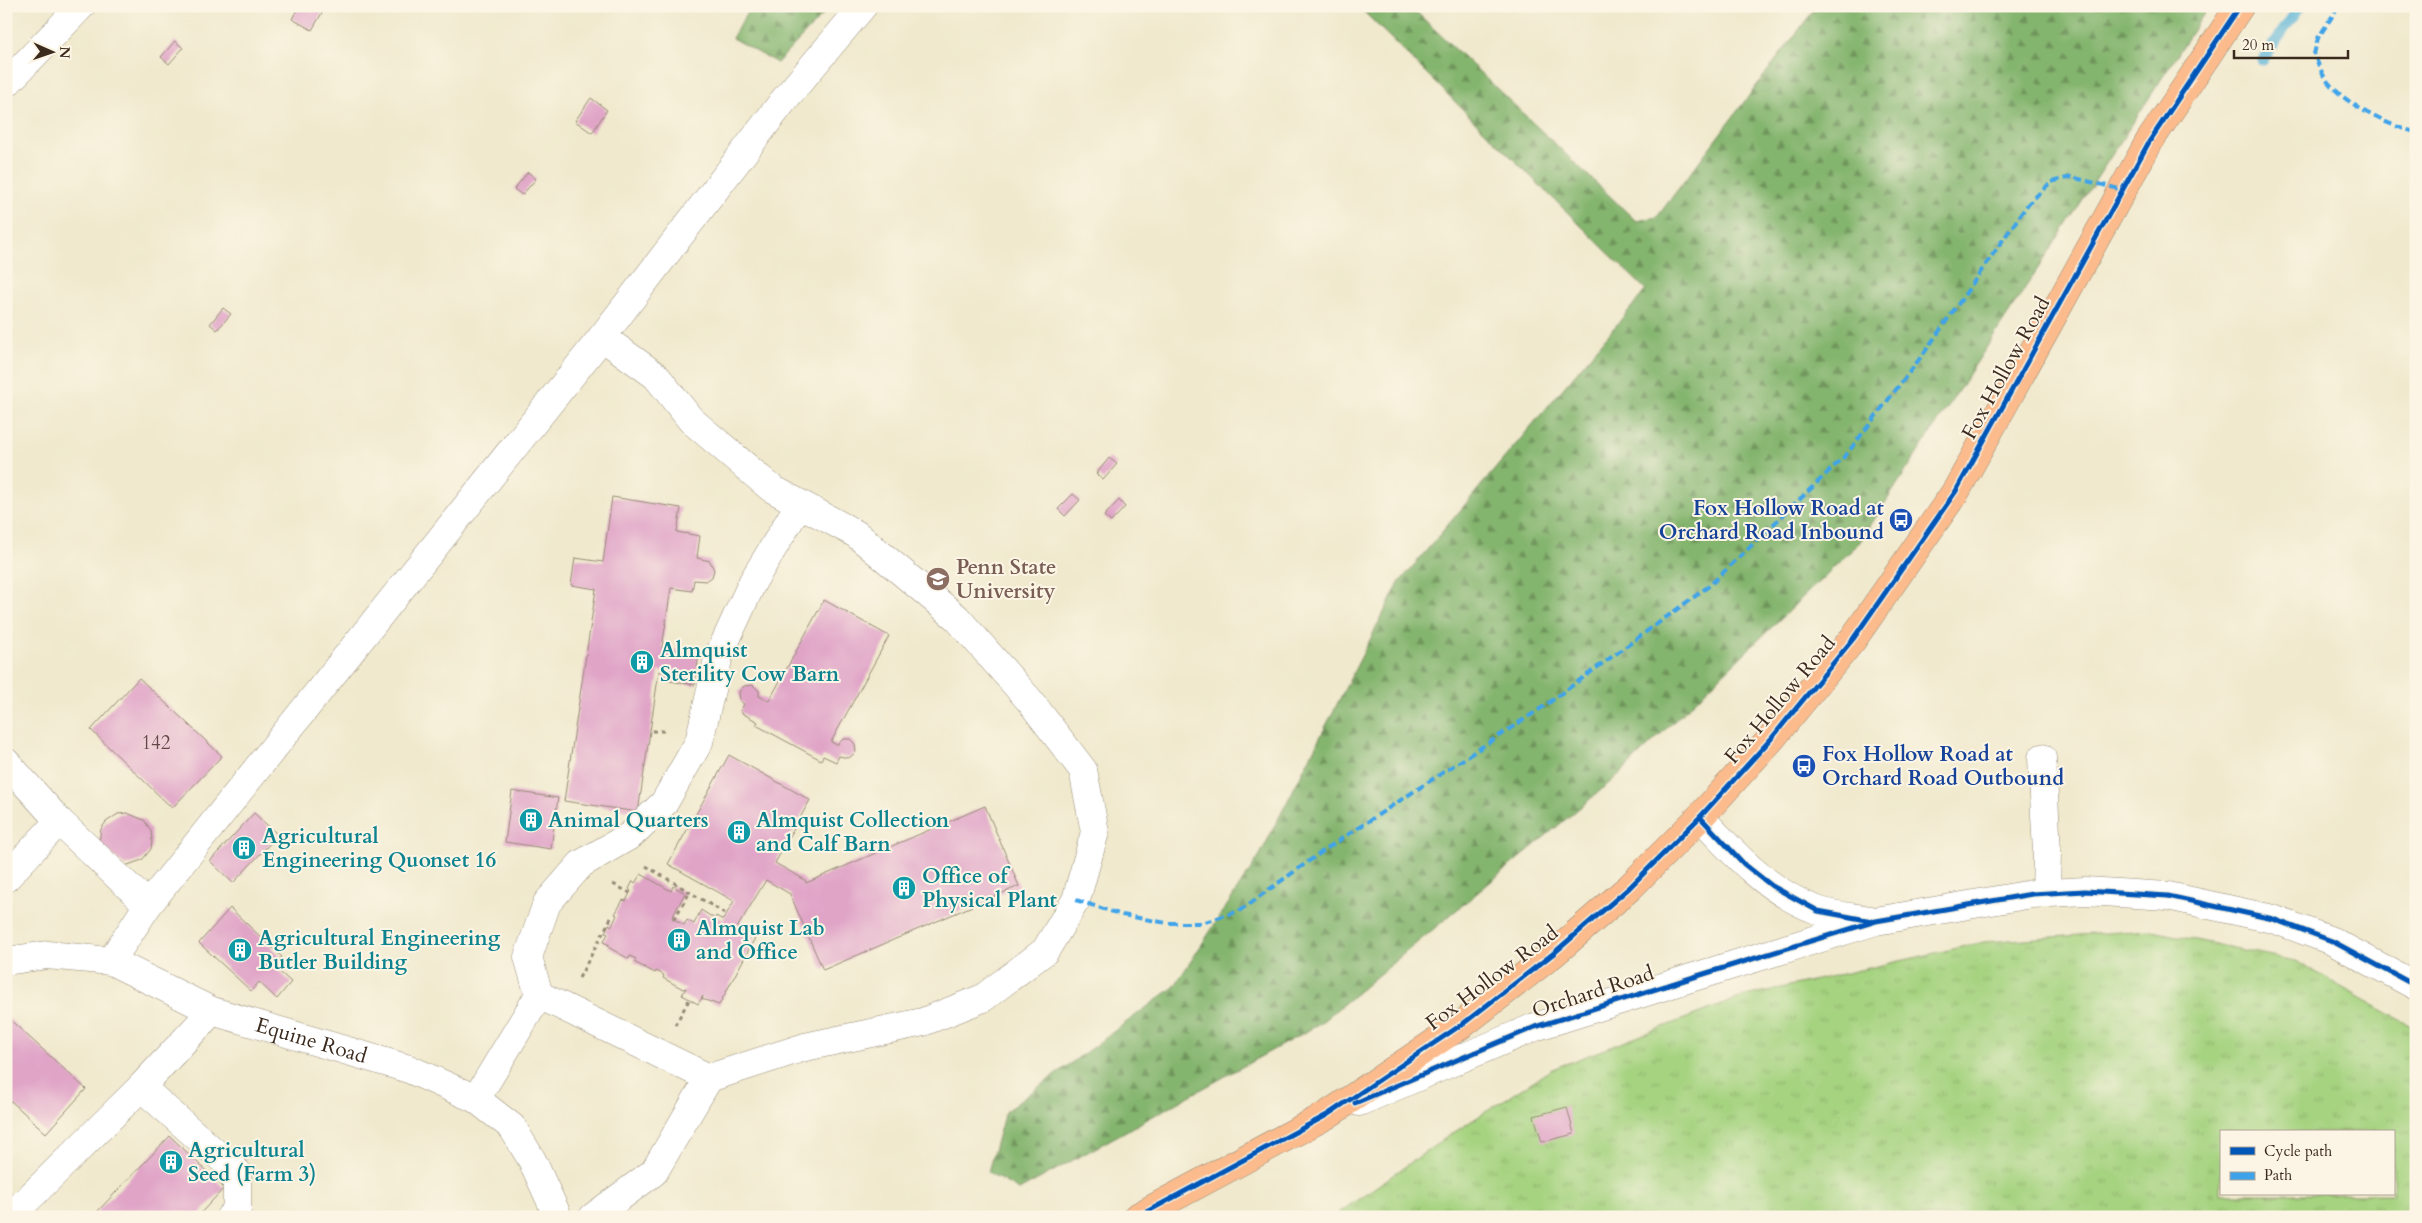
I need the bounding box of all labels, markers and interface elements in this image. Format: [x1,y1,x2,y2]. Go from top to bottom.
north arrow [28,28,78,78]
scale bar [2234,28,2348,60]
text: 20 m [2242,35,2274,55]
text: N [55,46,74,59]
street label: Fox Hollow Road [1955,291,2057,445]
place label: Fox Hollow Road at Orchard Road Inbound [1659,494,1885,547]
bus stop icon: Fox Hollow Road at Orchard Road Inbound [1888,507,1914,533]
place label: Penn State University [956,553,1056,606]
school or university icon: Penn State University [925,566,951,592]
street label: Fox Hollow Road [1718,630,1842,770]
place label: Almquist Sterility Cow Barn [660,636,840,689]
building icon: Almquist Sterility Cow Barn [629,649,655,675]
house number: 142 [141,730,171,756]
place label: Fox Hollow Road at Orchard Road Outbound [1822,740,2064,793]
bus stop icon: Fox Hollow Road at Orchard Road Outbound [1791,753,1817,779]
place label: Animal Quarters [548,806,709,835]
place label: Almquist Collection and Calf Barn [756,806,950,859]
building icon: Animal Quarters [518,807,544,833]
building icon: Almquist Collection and Calf Barn [726,819,752,845]
place label: Agricultural Engineering Quonset 16 [262,822,496,875]
building icon: Agricultural Engineering Quonset 16 [231,835,257,861]
place label: Office of Physical Plant [922,862,1058,915]
building icon: Office of Physical Plant [891,875,917,901]
place label: Almquist Lab and Office [696,914,825,967]
street label: Fox Hollow Road [1420,919,1564,1037]
place label: Agricultural Engineering Butler Building [258,924,501,977]
building icon: Almquist Lab and Office [666,927,692,953]
building icon: Agricultural Engineering Butler Building [227,937,253,963]
street label: Orchard Road [1528,959,1658,1025]
street label: Equine Road [252,1010,371,1070]
legend [2220,1130,2394,1196]
place label: Agricultural Seed (Farm 3) [188,1136,316,1189]
text: Cycle path [2264,1141,2333,1161]
building icon: Agricultural Seed (Farm 3) [158,1149,184,1175]
text: Path [2264,1165,2293,1185]

